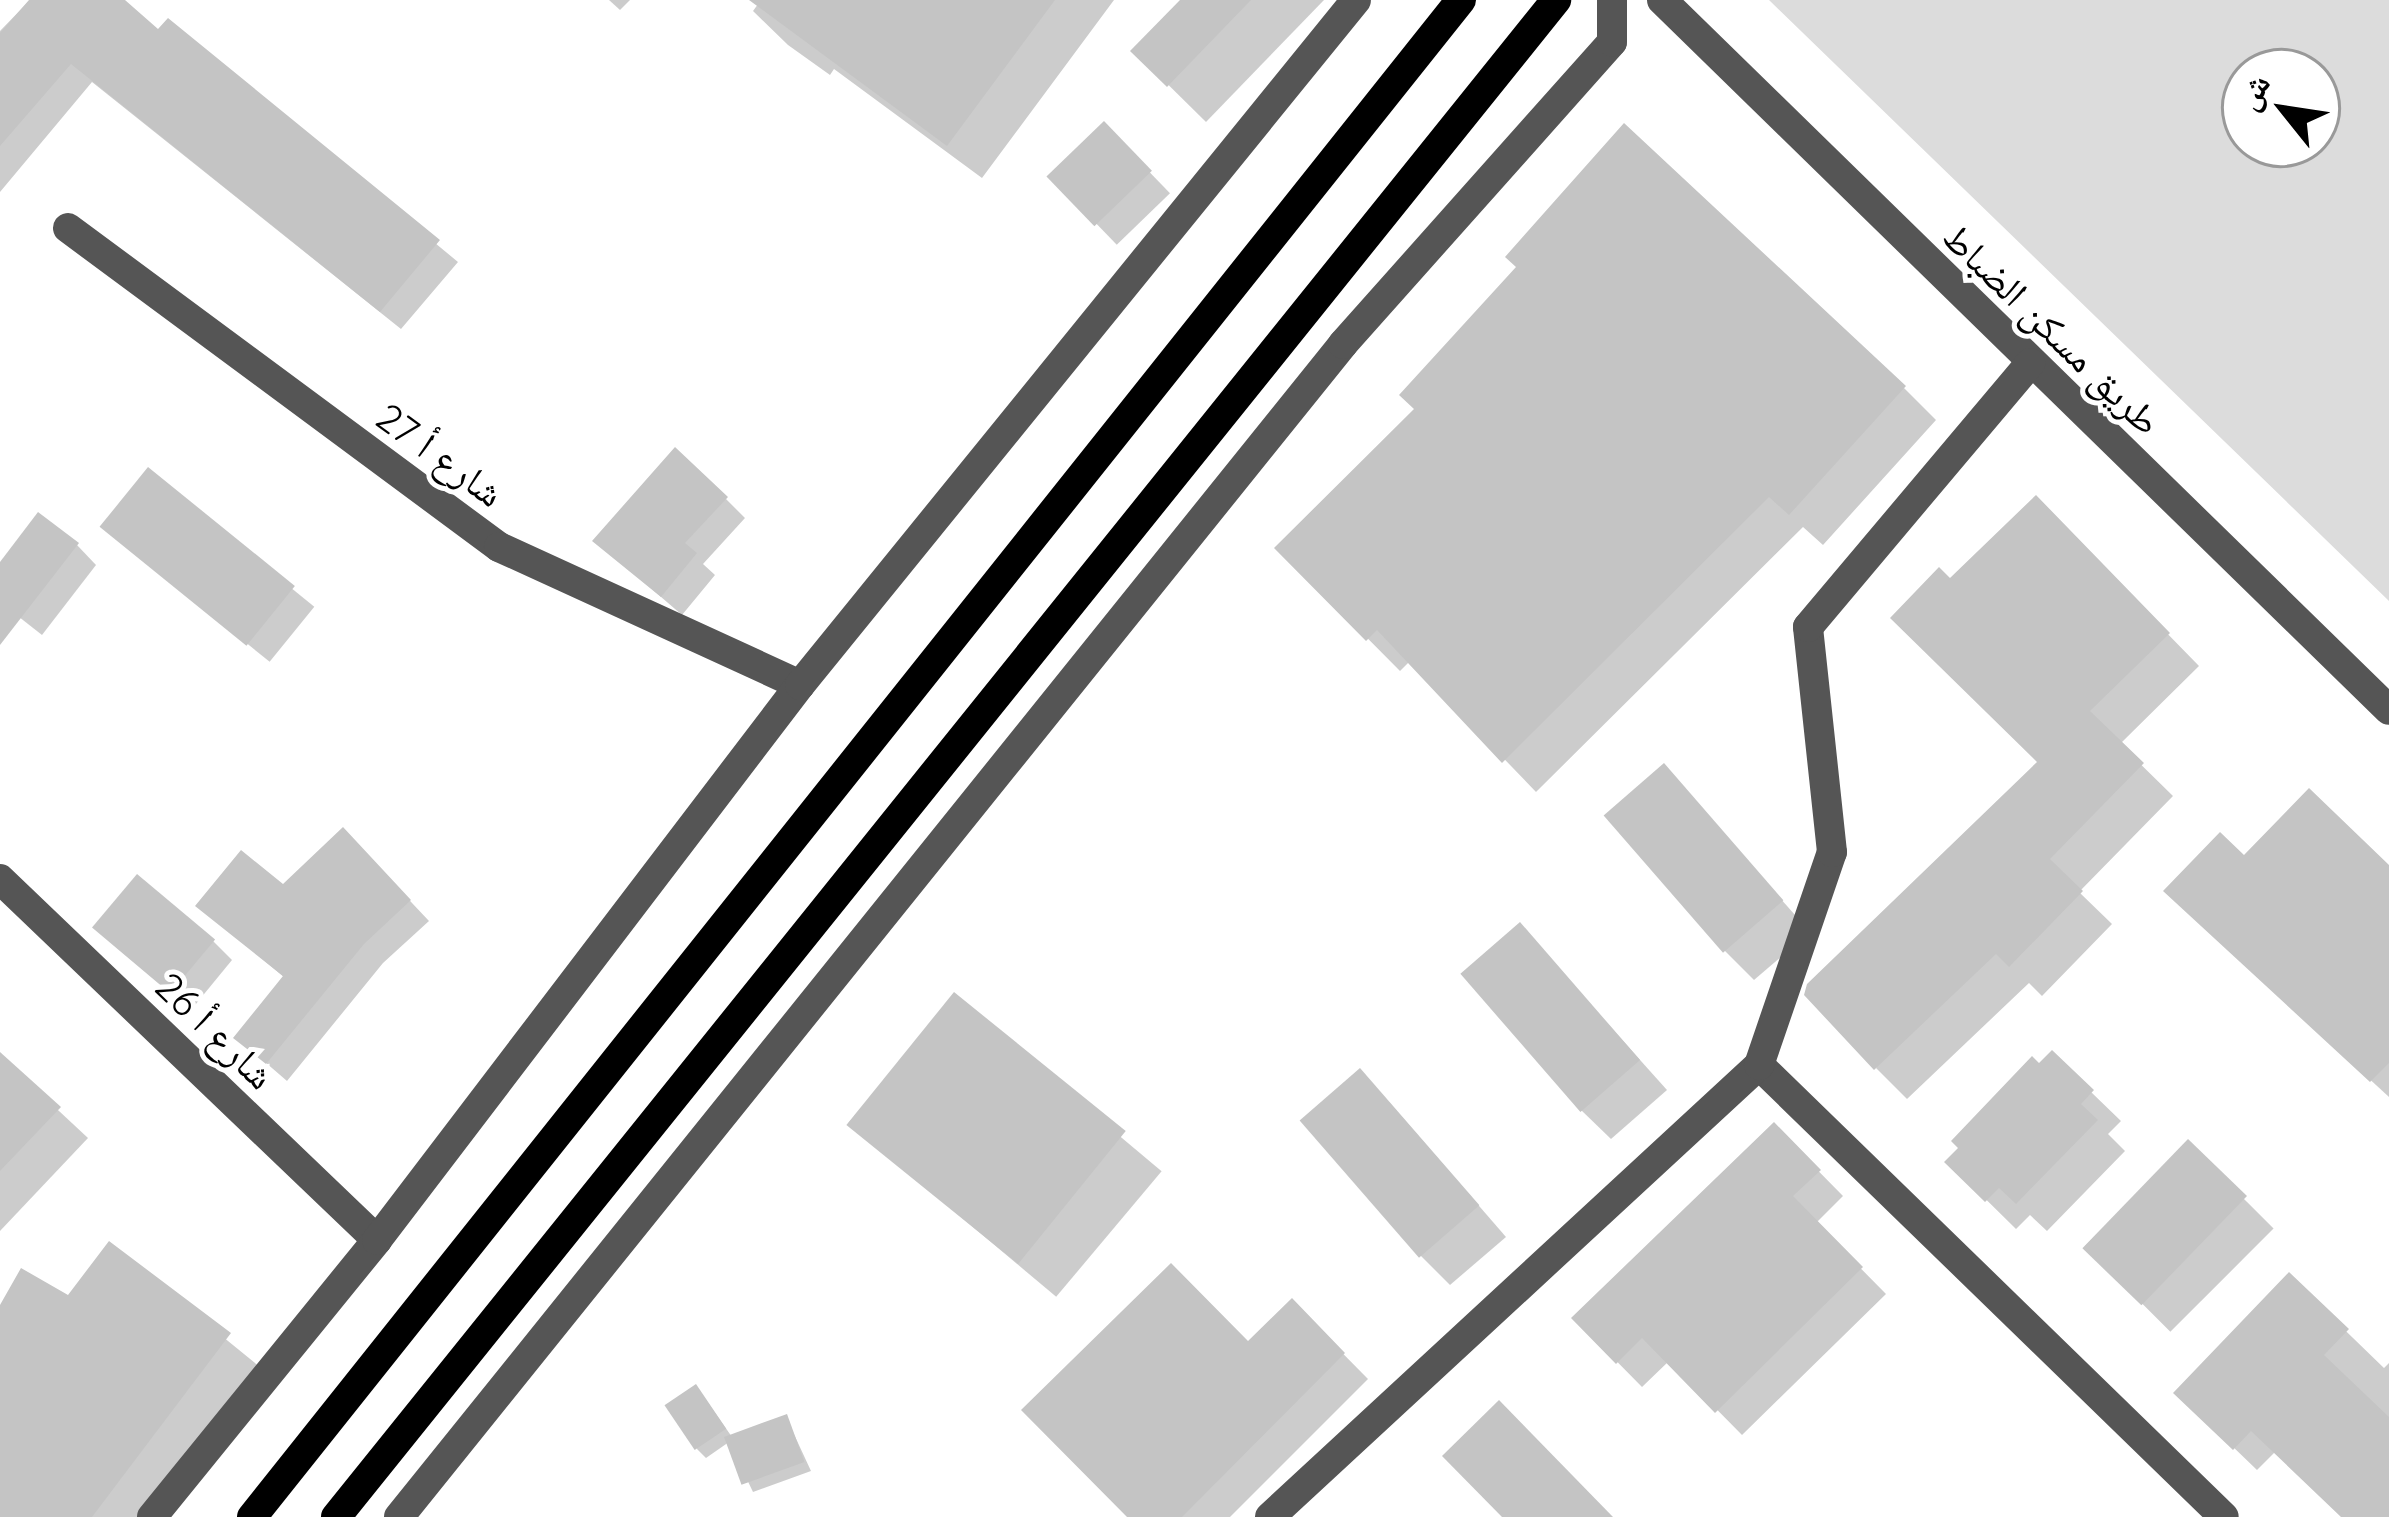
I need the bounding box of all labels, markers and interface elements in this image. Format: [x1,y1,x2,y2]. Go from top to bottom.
north arrow [2221,48,2341,168]
text: ش [2225,66,2278,117]
street label: طريق مسكن الضباط [1933,213,2171,445]
street label: شارع أ 27 [367,393,513,517]
street label: شارع أ 26 [146,963,284,1099]

